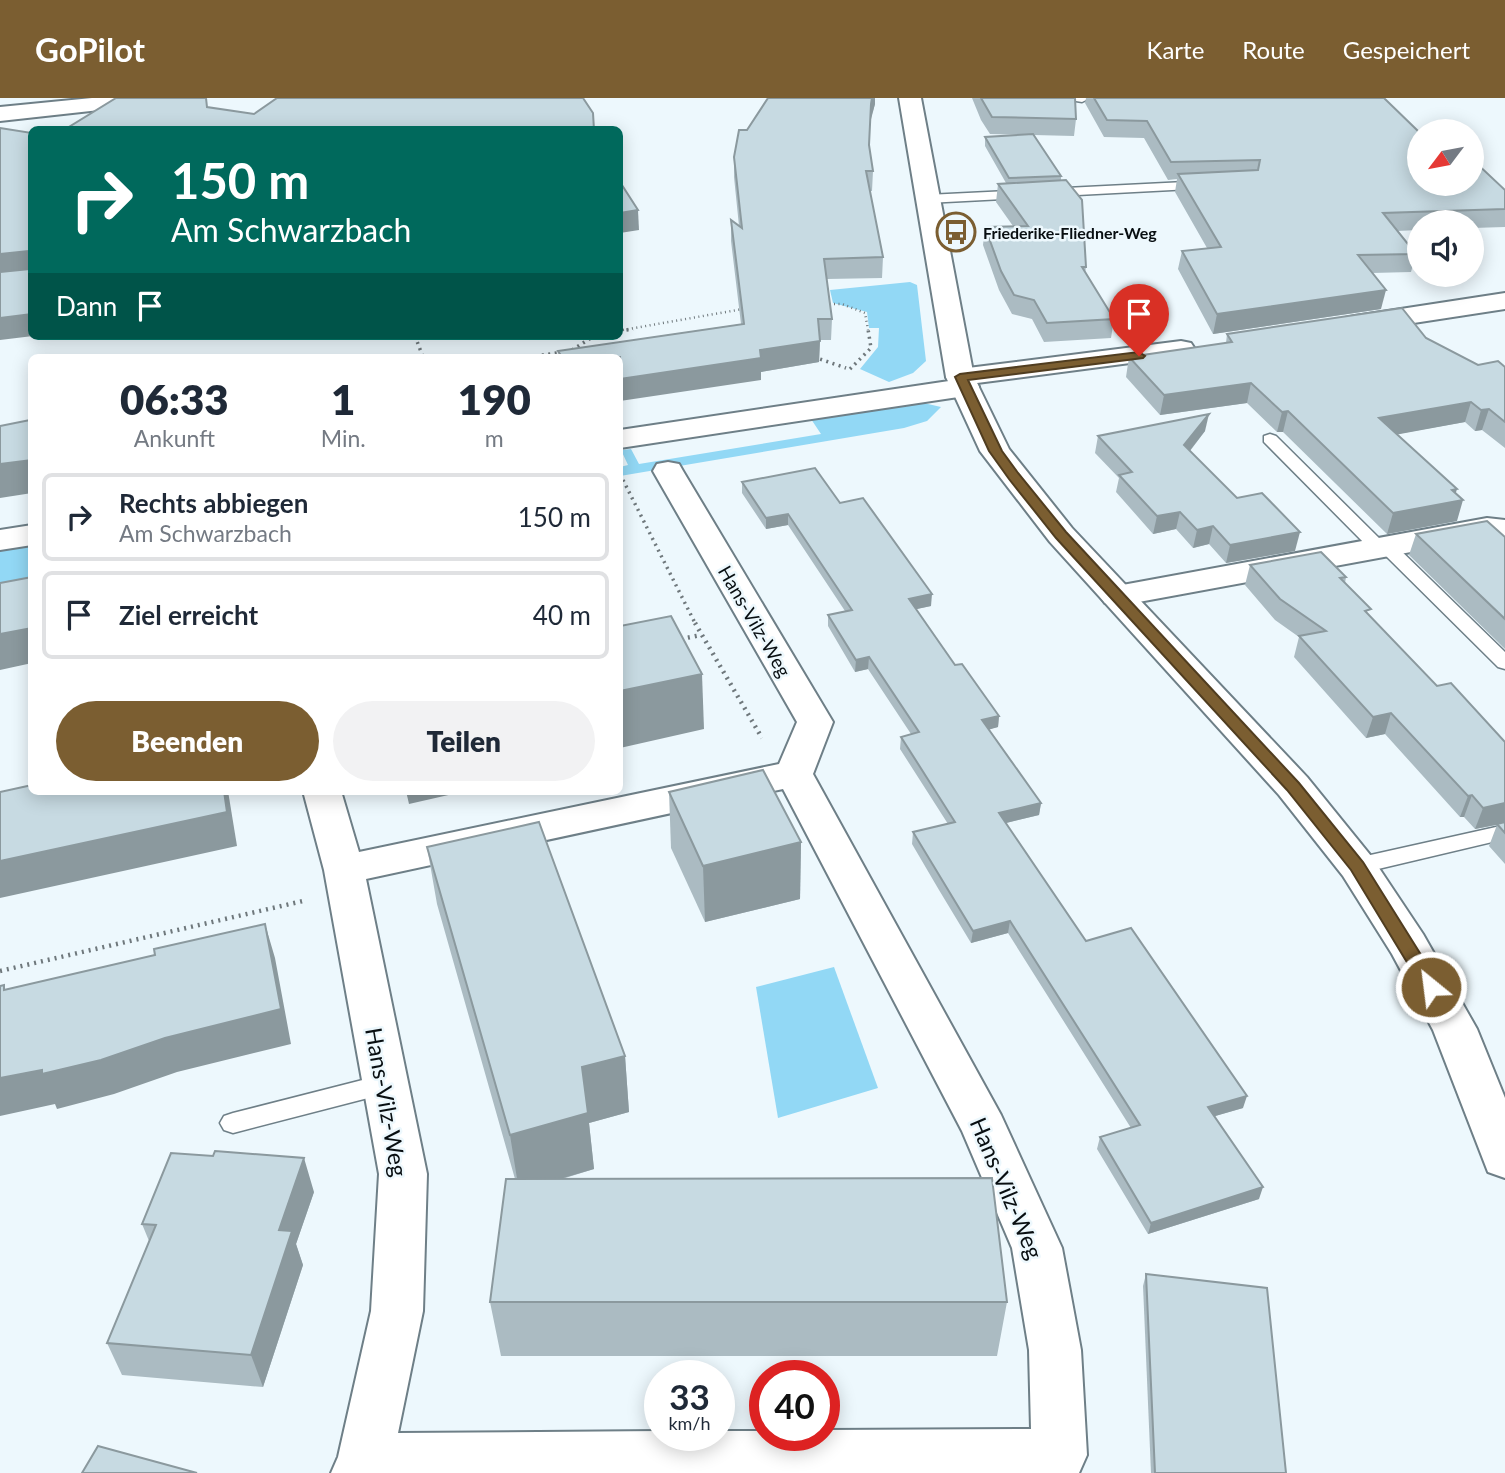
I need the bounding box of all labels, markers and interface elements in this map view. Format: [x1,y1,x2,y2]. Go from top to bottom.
text: GoPilot [35,29,145,69]
text: Karte [1147,35,1204,64]
text: Route [1242,35,1305,64]
text: Gespeichert [1343,35,1470,64]
north arrow [1407,119,1484,196]
map controls [1407,119,1484,287]
text: 150 m [171,151,309,209]
icon: right [56,154,147,245]
text: Am Schwarzbach [171,210,411,249]
button: sound [1407,210,1484,287]
bus stop icon: Friederike-Fliedner-Weg [935,211,977,253]
place label: Friederike-Fliedner-Weg [983,223,1157,242]
pin [1109,284,1169,356]
icon: arrive [131,287,169,325]
text: Dann [56,290,117,322]
icon: arrive [1120,295,1158,333]
text: 06:33 [120,374,229,424]
text: 1 [331,374,355,424]
text: 190 [458,374,531,424]
text: Ankunft [134,424,215,452]
text: Min. [321,424,366,452]
text: m [485,424,504,452]
text: Rechts abbiegen [119,487,308,519]
icon: right [60,498,98,536]
text: 150 m [518,501,591,533]
text: Am Schwarzbach [119,519,292,547]
street label: Hans-Vilz-Weg [714,561,796,681]
icon: arrive [60,596,98,634]
text: Ziel erreicht [119,599,258,631]
text: 40 m [533,599,591,631]
button: Beenden [56,701,319,781]
button: Teilen [333,701,595,781]
position arrow [1394,950,1468,1024]
street label: Hans-Vilz-Weg [360,1025,414,1179]
street label: Hans-Vilz-Weg [965,1113,1049,1263]
speed limit sign: 40 [749,1360,840,1451]
text: 33 [669,1375,710,1417]
text: km/h [668,1412,711,1434]

